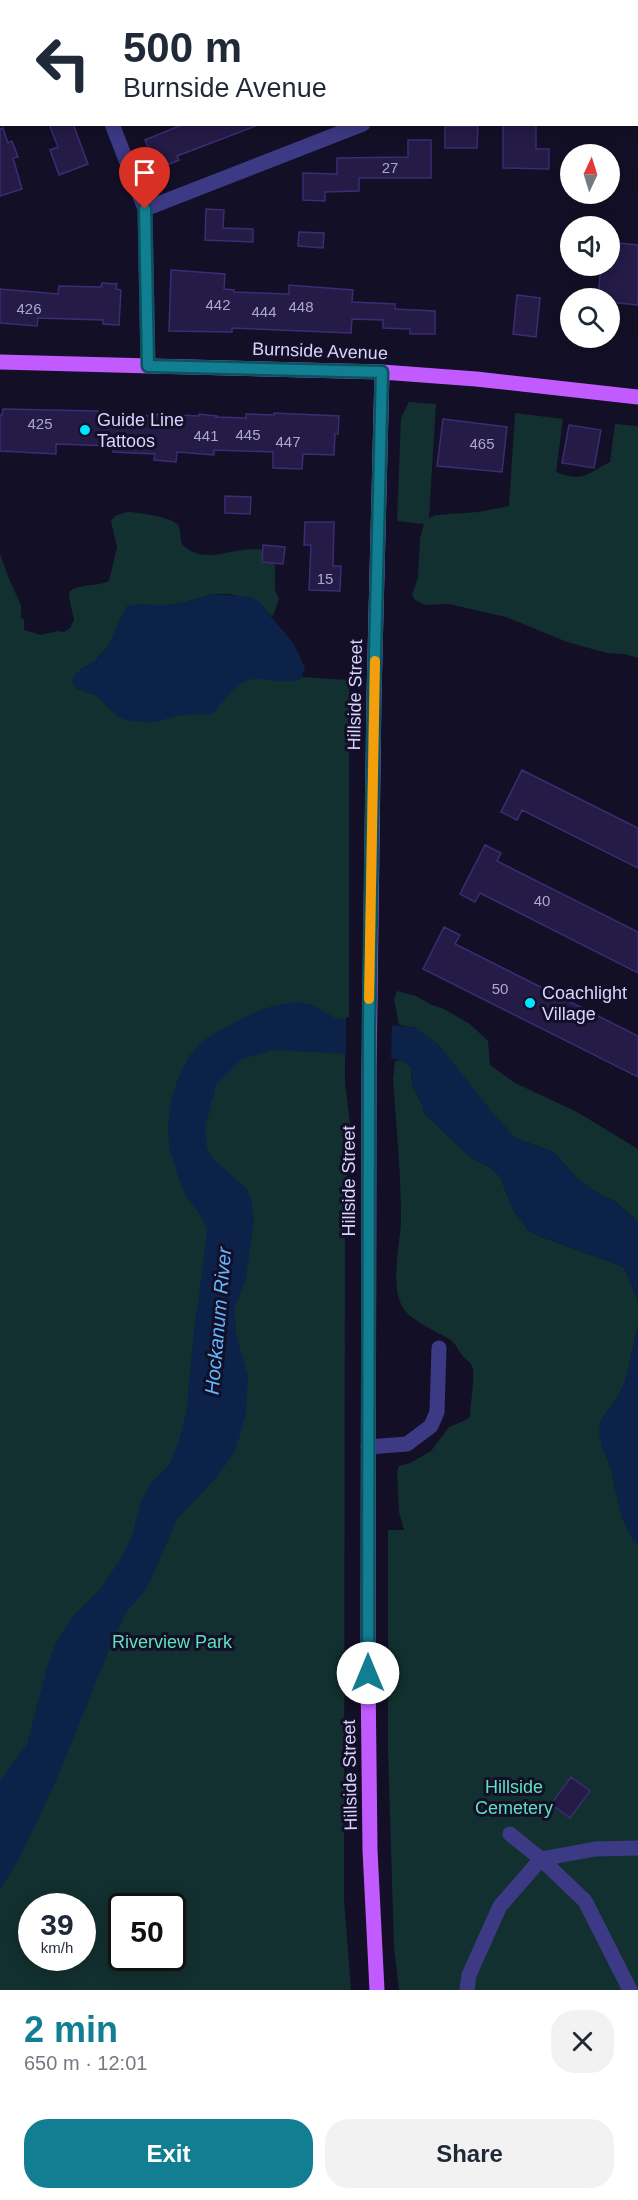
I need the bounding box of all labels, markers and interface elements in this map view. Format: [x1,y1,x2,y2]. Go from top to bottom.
icon: left [24,24,102,102]
text: 500 m [123,24,242,71]
text: Burnside Avenue [123,73,327,103]
north arrow [560,144,620,204]
map controls [560,144,620,348]
pin [119,147,170,209]
icon: arrive [128,156,161,189]
house number: 27 [382,159,398,176]
button: sound [560,216,620,276]
button: search [560,288,620,348]
house number: 442 [205,296,231,313]
house number: 448 [288,298,314,315]
house number: 426 [16,300,42,317]
house number: 444 [251,303,277,320]
street label: Burnside Avenue [252,339,388,363]
place label: Guide Line Tattoos [97,410,184,451]
house number: 425 [27,415,53,432]
marker: Guide Line Tattoos [78,423,92,437]
house number: 445 [235,426,261,443]
house number: 441 [193,427,219,444]
house number: 447 [275,433,301,450]
house number: 465 [469,435,495,452]
house number: 15 [317,570,333,587]
street label: Hillside Street [344,639,366,751]
house number: 40 [534,892,550,909]
house number: 50 [492,980,508,997]
place label: Coachlight Village [542,983,627,1024]
marker: Coachlight Village [523,996,537,1010]
street label: Hillside Street [339,1125,359,1237]
water label: Hockanum River [201,1245,236,1396]
park label: Riverview Park [112,1632,233,1652]
position arrow [336,1641,400,1705]
street label: Hillside Street [339,1719,361,1831]
park label: Hillside Cemetery [475,1777,553,1818]
speed limit sign: 50 [108,1893,186,1971]
text: 39 [40,1908,74,1941]
text: km/h [41,1939,73,1956]
text: 2 min [24,2009,118,2050]
button: close [551,2010,614,2073]
text: 650 m · 12:01 [24,2052,147,2074]
button: Exit [24,2119,313,2188]
button: Share [325,2119,614,2188]

